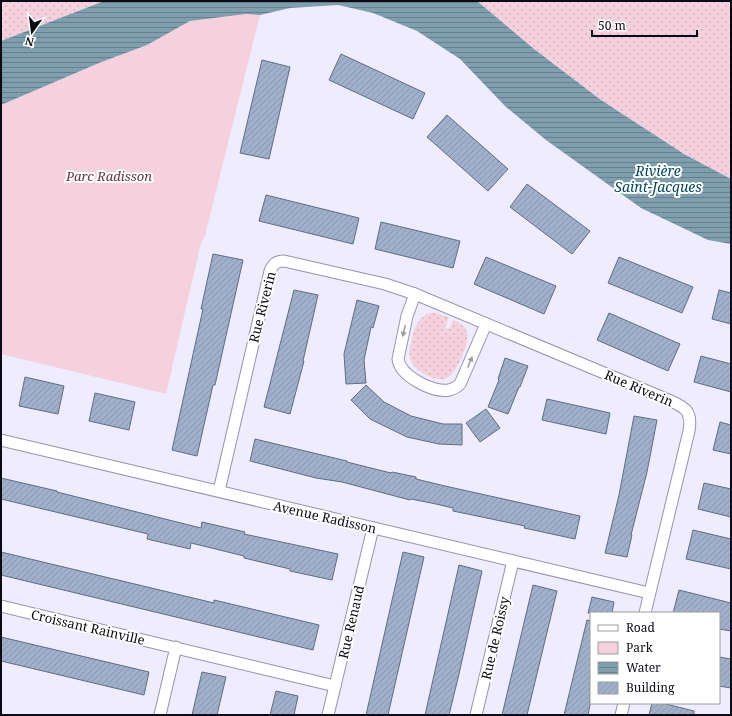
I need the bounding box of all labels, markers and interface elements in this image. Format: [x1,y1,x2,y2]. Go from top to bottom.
north arrow [12,12,52,52]
scale bar [592,12,697,38]
text: 50 m [598,17,626,34]
text: N [23,34,35,51]
water label: Rivière Saint-Jacques [614,161,702,196]
park label: Parc Radisson [65,167,152,185]
street label: Rue Riverin [244,269,280,345]
one-way arrow [400,325,406,338]
one-way arrow [467,356,473,367]
street label: Rue Riverin [602,365,677,411]
street label: Avenue Radisson [272,496,379,538]
street label: Rue Renaud [334,584,368,660]
street label: Rue de Roissy [477,594,513,681]
street label: Croissant Rainville [29,605,147,649]
legend [590,612,720,704]
text: Road [626,619,656,636]
text: Park [626,639,654,656]
text: Water [626,659,661,676]
text: Building [626,679,675,696]

